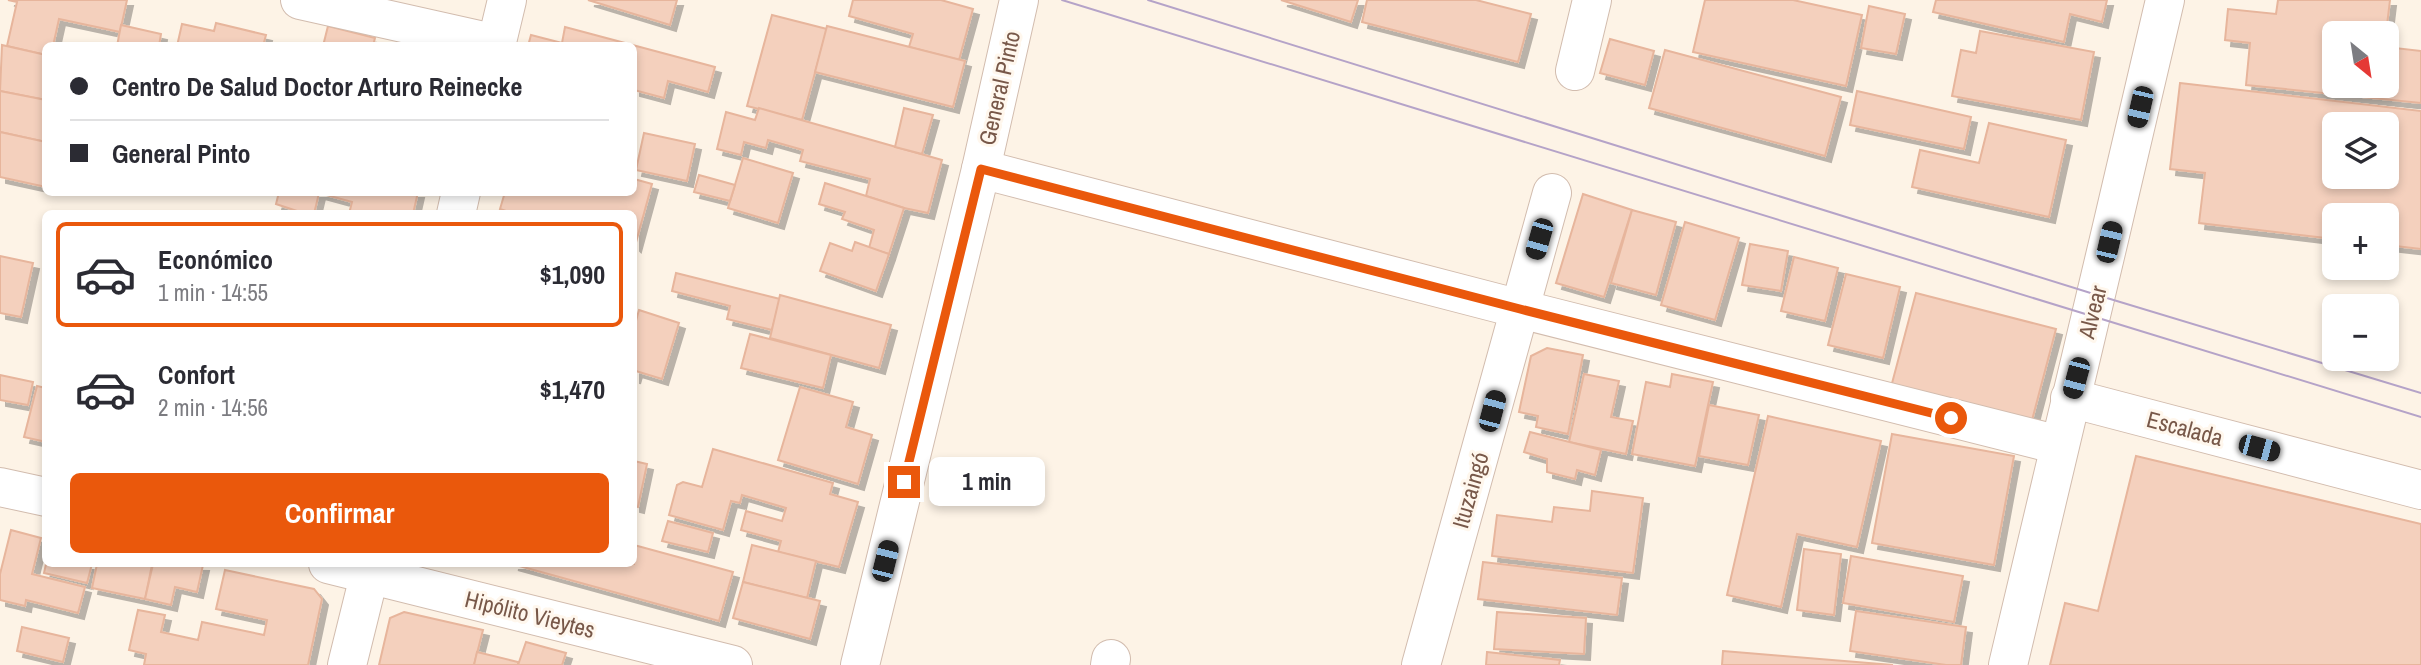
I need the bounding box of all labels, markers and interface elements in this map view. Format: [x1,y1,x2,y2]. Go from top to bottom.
north arrow [2322,21,2399,98]
map controls [2322,21,2399,371]
street label: General Pinto [971,28,1027,148]
text: Centro De Salud Doctor Arturo Reinecke [112,69,522,104]
car [2126,84,2155,130]
button: layers [2322,112,2399,189]
text: General Pinto [112,136,251,171]
button: + [2322,203,2399,280]
car [1524,216,1555,262]
car [2095,219,2124,265]
text: Económico [158,242,273,277]
icon: car [74,243,137,306]
text: $1,090 [540,257,605,292]
text: 1 min · 14:55 [158,277,268,308]
street label: Alvear [2070,282,2114,343]
button: − [2322,294,2399,371]
car [2061,355,2092,401]
text: Confort [158,357,235,392]
icon: car [74,358,137,421]
text: $1,470 [540,372,605,407]
car [1477,388,1508,434]
text: 2 min · 14:56 [158,392,268,423]
route start [1935,402,1967,434]
street label: Escalada [2144,403,2227,453]
car [2236,432,2283,464]
street label: Ituzaingó [1444,448,1496,532]
callout: 1 min [928,458,1044,506]
route end [888,466,920,498]
text: 1 min [962,466,1012,497]
button: Confirmar [70,473,609,553]
car [870,538,901,584]
street label: Hipólito Vieytes [462,583,598,645]

